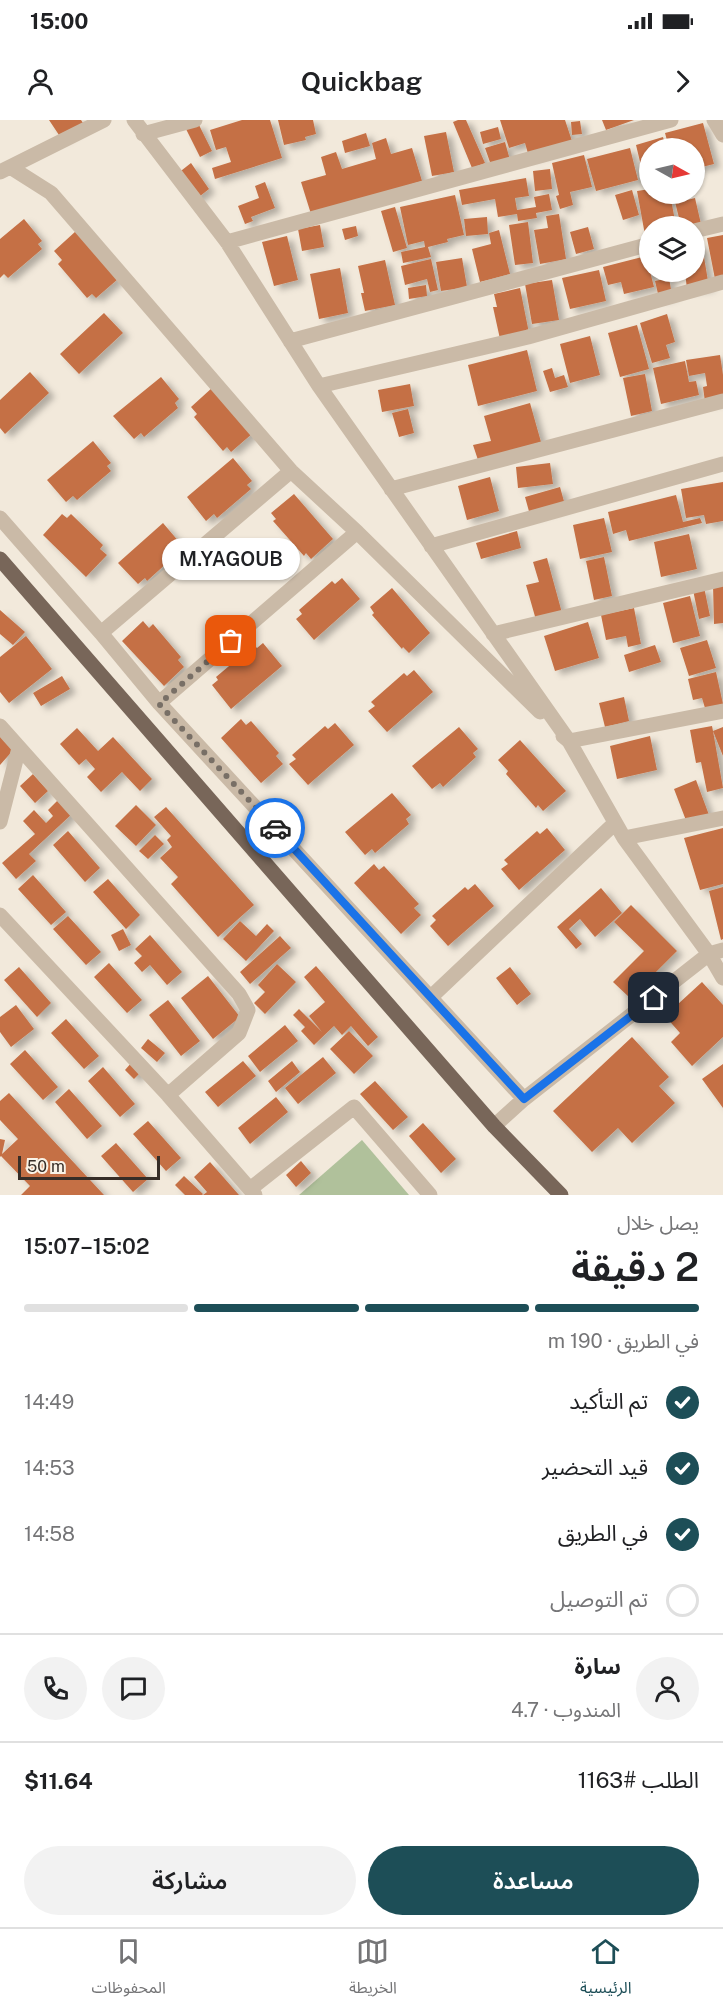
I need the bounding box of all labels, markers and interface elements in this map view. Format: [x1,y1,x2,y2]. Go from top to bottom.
text: 15:00 [30,8,88,34]
icon: person [24,65,57,98]
text: Quickbag [301,65,422,97]
icon: forward [666,65,699,98]
north arrow [639,138,705,204]
map controls [639,138,705,282]
button: layers [639,216,705,282]
callout: M.YAGOUB [162,539,300,581]
text: M.YAGOUB [179,547,283,571]
pin [205,615,256,666]
icon: bag [214,624,247,657]
courier [245,798,305,858]
icon: car [259,812,292,845]
pin [628,972,679,1023]
icon: home [637,981,670,1014]
scale bar [18,1153,160,1180]
text: 50 m [27,1157,65,1176]
text: يصل خلال [617,1211,699,1235]
text: 15:02–15:07 [24,1233,150,1259]
text: 2 دقيقة [571,1244,699,1290]
text: في الطريق · 190 m [548,1329,699,1353]
icon: check [666,1386,699,1419]
text: تم التأكيد [569,1388,648,1414]
text: 14:49 [24,1390,74,1414]
icon: check [666,1452,699,1485]
text: قيد التحضير [542,1454,648,1480]
text: 14:53 [24,1456,75,1480]
icon: check [666,1518,699,1551]
text: في الطريق [558,1520,648,1546]
text: 14:58 [24,1522,75,1546]
text: تم التوصيل [550,1586,648,1612]
text: سارة [575,1653,621,1679]
button: phone [24,1657,87,1720]
button: chat [102,1657,165,1720]
button: person [636,1657,699,1720]
text: المندوب · 4.7 [511,1698,621,1722]
text: الطلب #1163 [578,1767,699,1793]
text: $11.64 [24,1768,93,1794]
button: مشاركة [24,1846,356,1915]
button: مساعدة [368,1846,699,1915]
tab: المحفوظات [92,1935,166,2005]
tab: الخريطة [349,1935,397,2005]
tab: الرئيسية [580,1935,631,2005]

